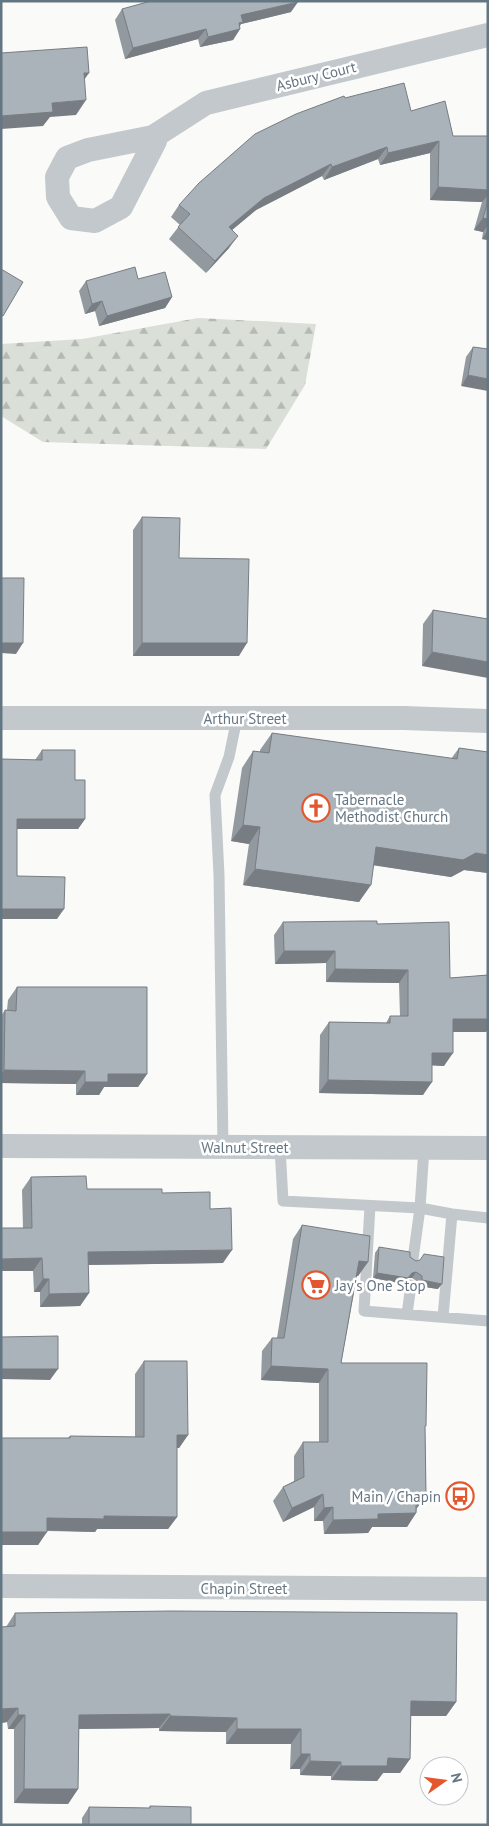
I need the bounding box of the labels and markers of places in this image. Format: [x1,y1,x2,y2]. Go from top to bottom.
place label: Tabernacle Methodist Church [335,790,448,826]
church icon: Tabernacle Methodist Church [301,793,331,823]
supermarket icon: Jay's One Stop [301,1270,331,1300]
place label: Jay's One Stop [334,1276,426,1295]
bus stop icon: Main / Chapin [445,1481,475,1511]
place label: Main / Chapin [352,1487,441,1506]

